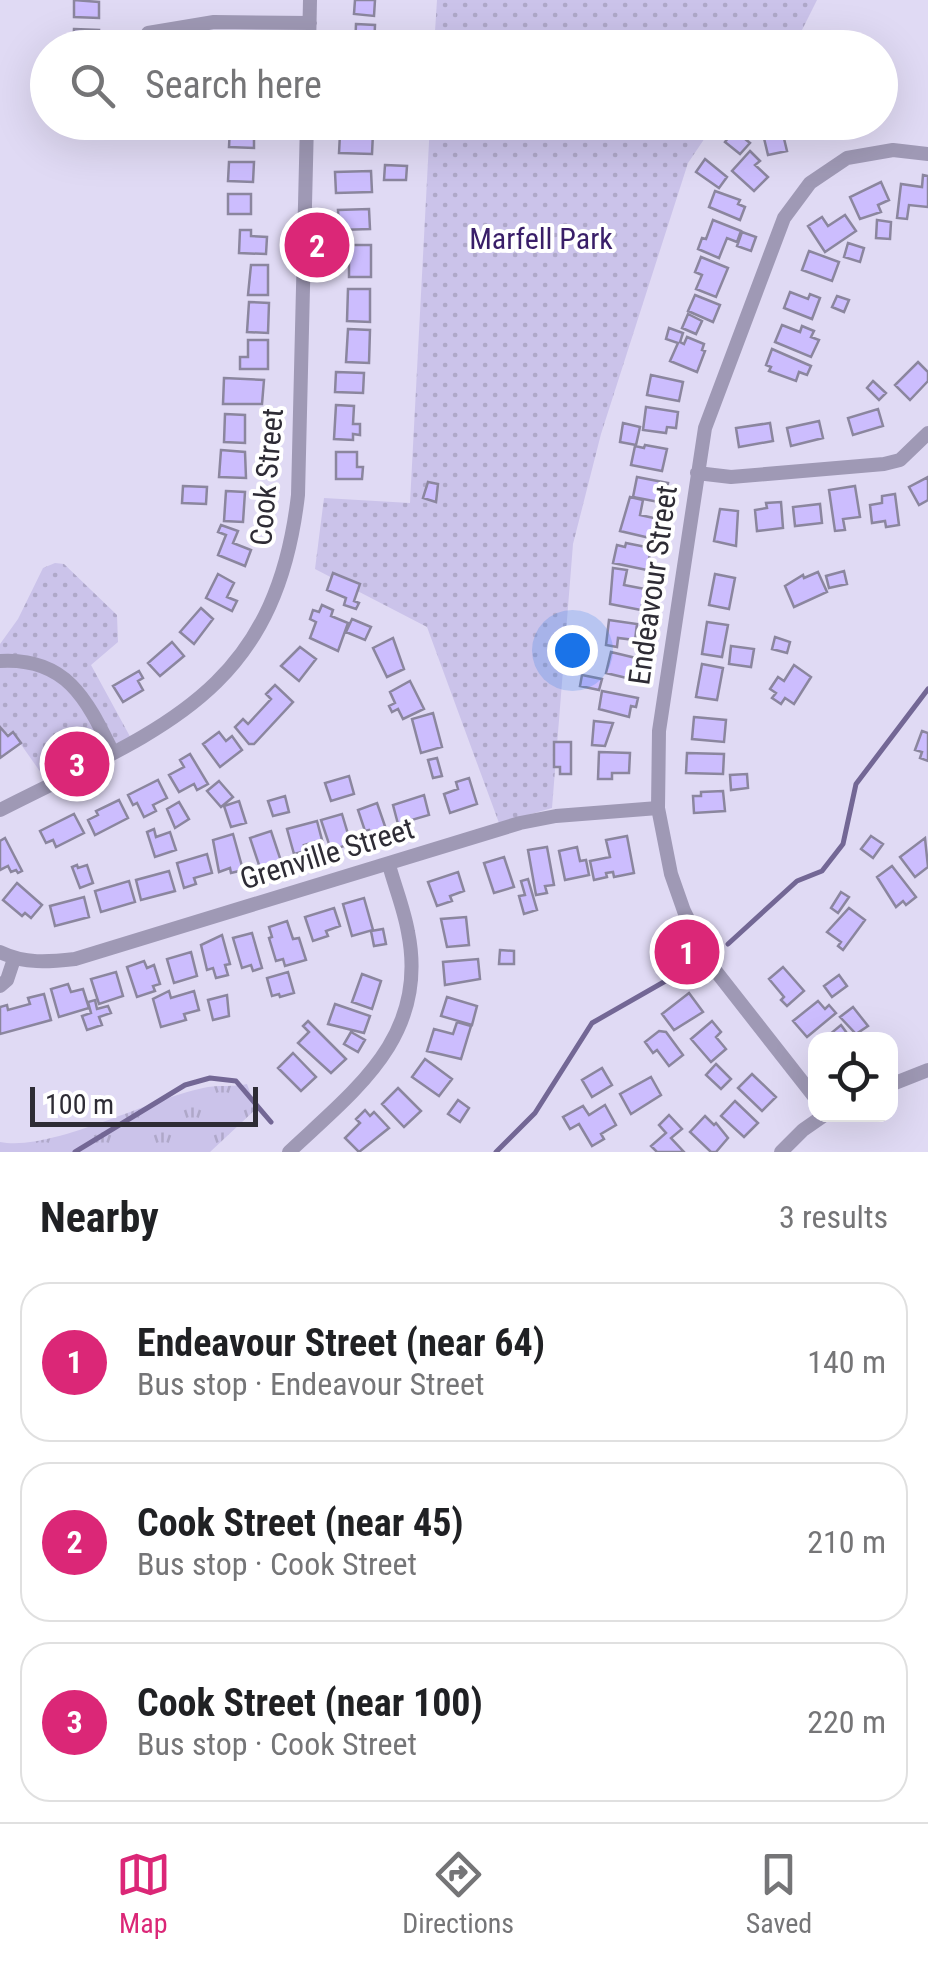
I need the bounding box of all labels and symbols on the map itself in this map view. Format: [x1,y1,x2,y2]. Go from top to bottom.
pin: 2 [284,208,350,282]
park label: Marfell Park [469,221,613,256]
street label: Cook Street [243,407,290,547]
street label: Endeavour Street [621,483,684,687]
your location [547,625,598,676]
pin: 3 [44,726,110,802]
street label: Grenville Street [236,810,418,897]
pin: 1 [654,914,720,990]
scale bar [30,1082,258,1126]

